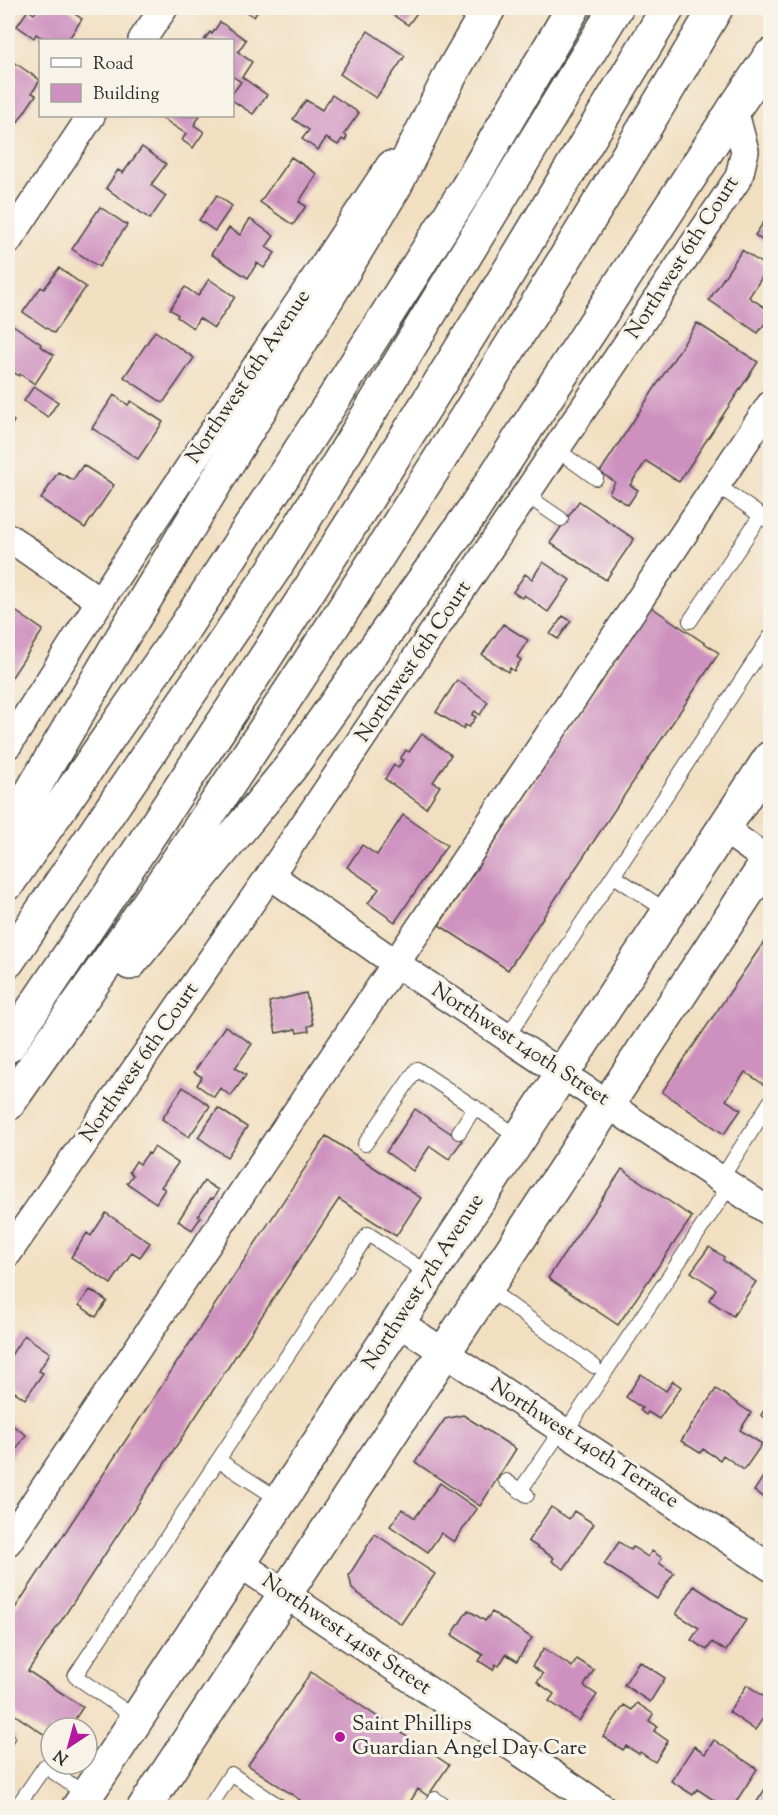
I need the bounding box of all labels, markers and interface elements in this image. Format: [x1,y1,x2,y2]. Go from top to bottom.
legend [39,39,234,117]
text: Road [93,52,133,78]
text: Building [93,82,159,108]
street label: Northwest 6th Court [619,170,747,346]
street label: Northwest 6th Avenue [179,284,319,470]
street label: Northwest 6th Court [349,575,479,749]
street label: Northwest 140th Street [425,976,615,1114]
street label: Northwest 6th Court [73,977,207,1149]
street label: Northwest 7th Avenue [356,1188,492,1376]
street label: Northwest 140th Terrace [484,1372,684,1516]
street label: Northwest 141st Street [255,1567,437,1703]
place label: Saint Phillips Guardian Angel Day Care [352,1710,587,1764]
north arrow [39,1716,99,1776]
marker: Saint Phillips Guardian Angel Day Care [333,1730,347,1744]
text: N [50,1743,74,1769]

